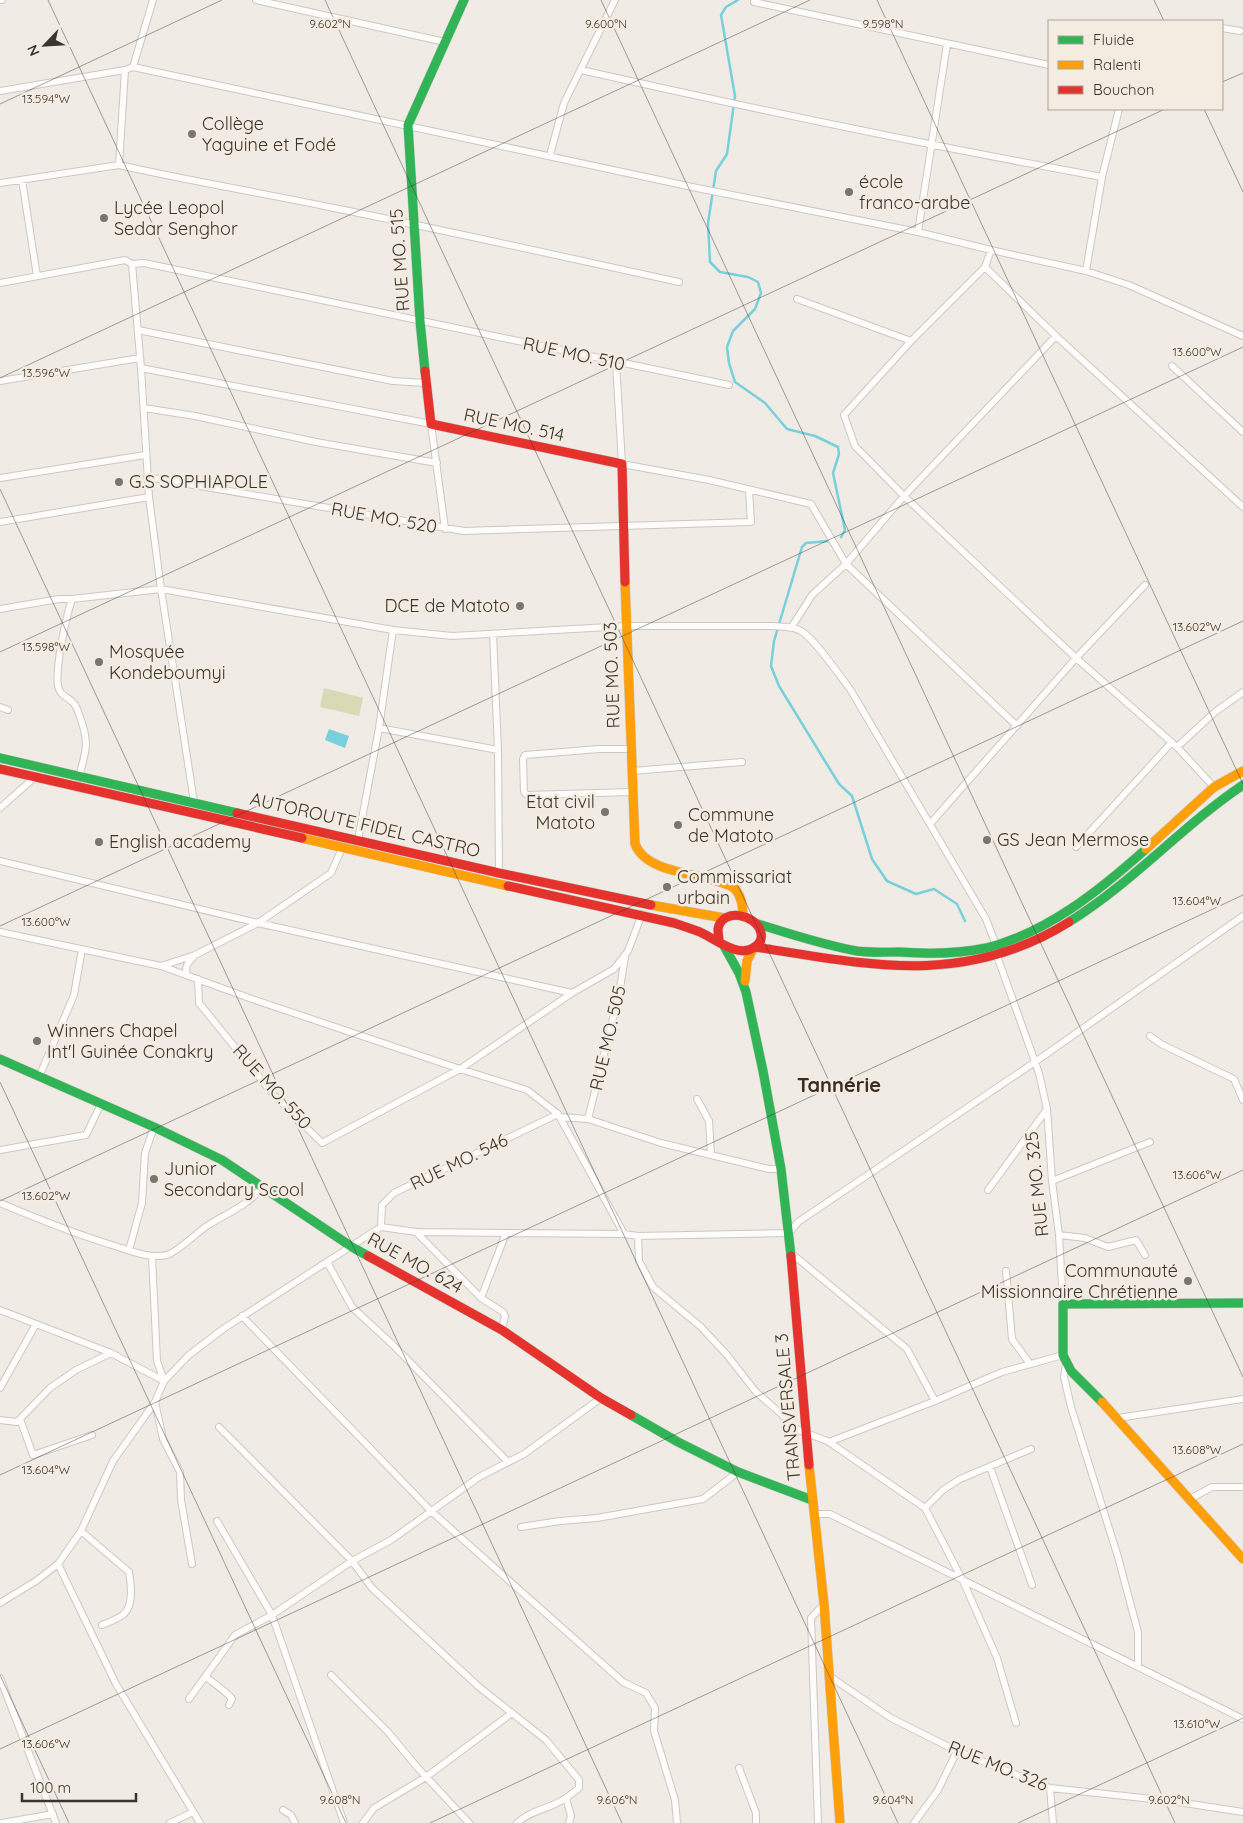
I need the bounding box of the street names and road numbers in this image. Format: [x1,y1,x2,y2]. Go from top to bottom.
street label: RUE MO. 515 [384,208,415,312]
street label: RUE MO. 510 [521,331,627,376]
street label: RUE MO. 514 [462,403,567,446]
street label: RUE MO. 520 [329,497,439,538]
street label: RUE MO. 503 [598,621,625,729]
street label: AUTOROUTE FIDEL CASTRO [248,787,482,862]
street label: RUE MO. 505 [584,983,631,1093]
street label: RUE MO. 550 [228,1039,317,1134]
street label: RUE MO. 546 [406,1128,512,1195]
street label: RUE MO. 325 [1020,1130,1053,1238]
street label: RUE MO. 624 [363,1227,467,1298]
street label: TRANSVERSALE 3 [770,1332,805,1482]
street label: RUE MO. 326 [945,1735,1052,1796]

